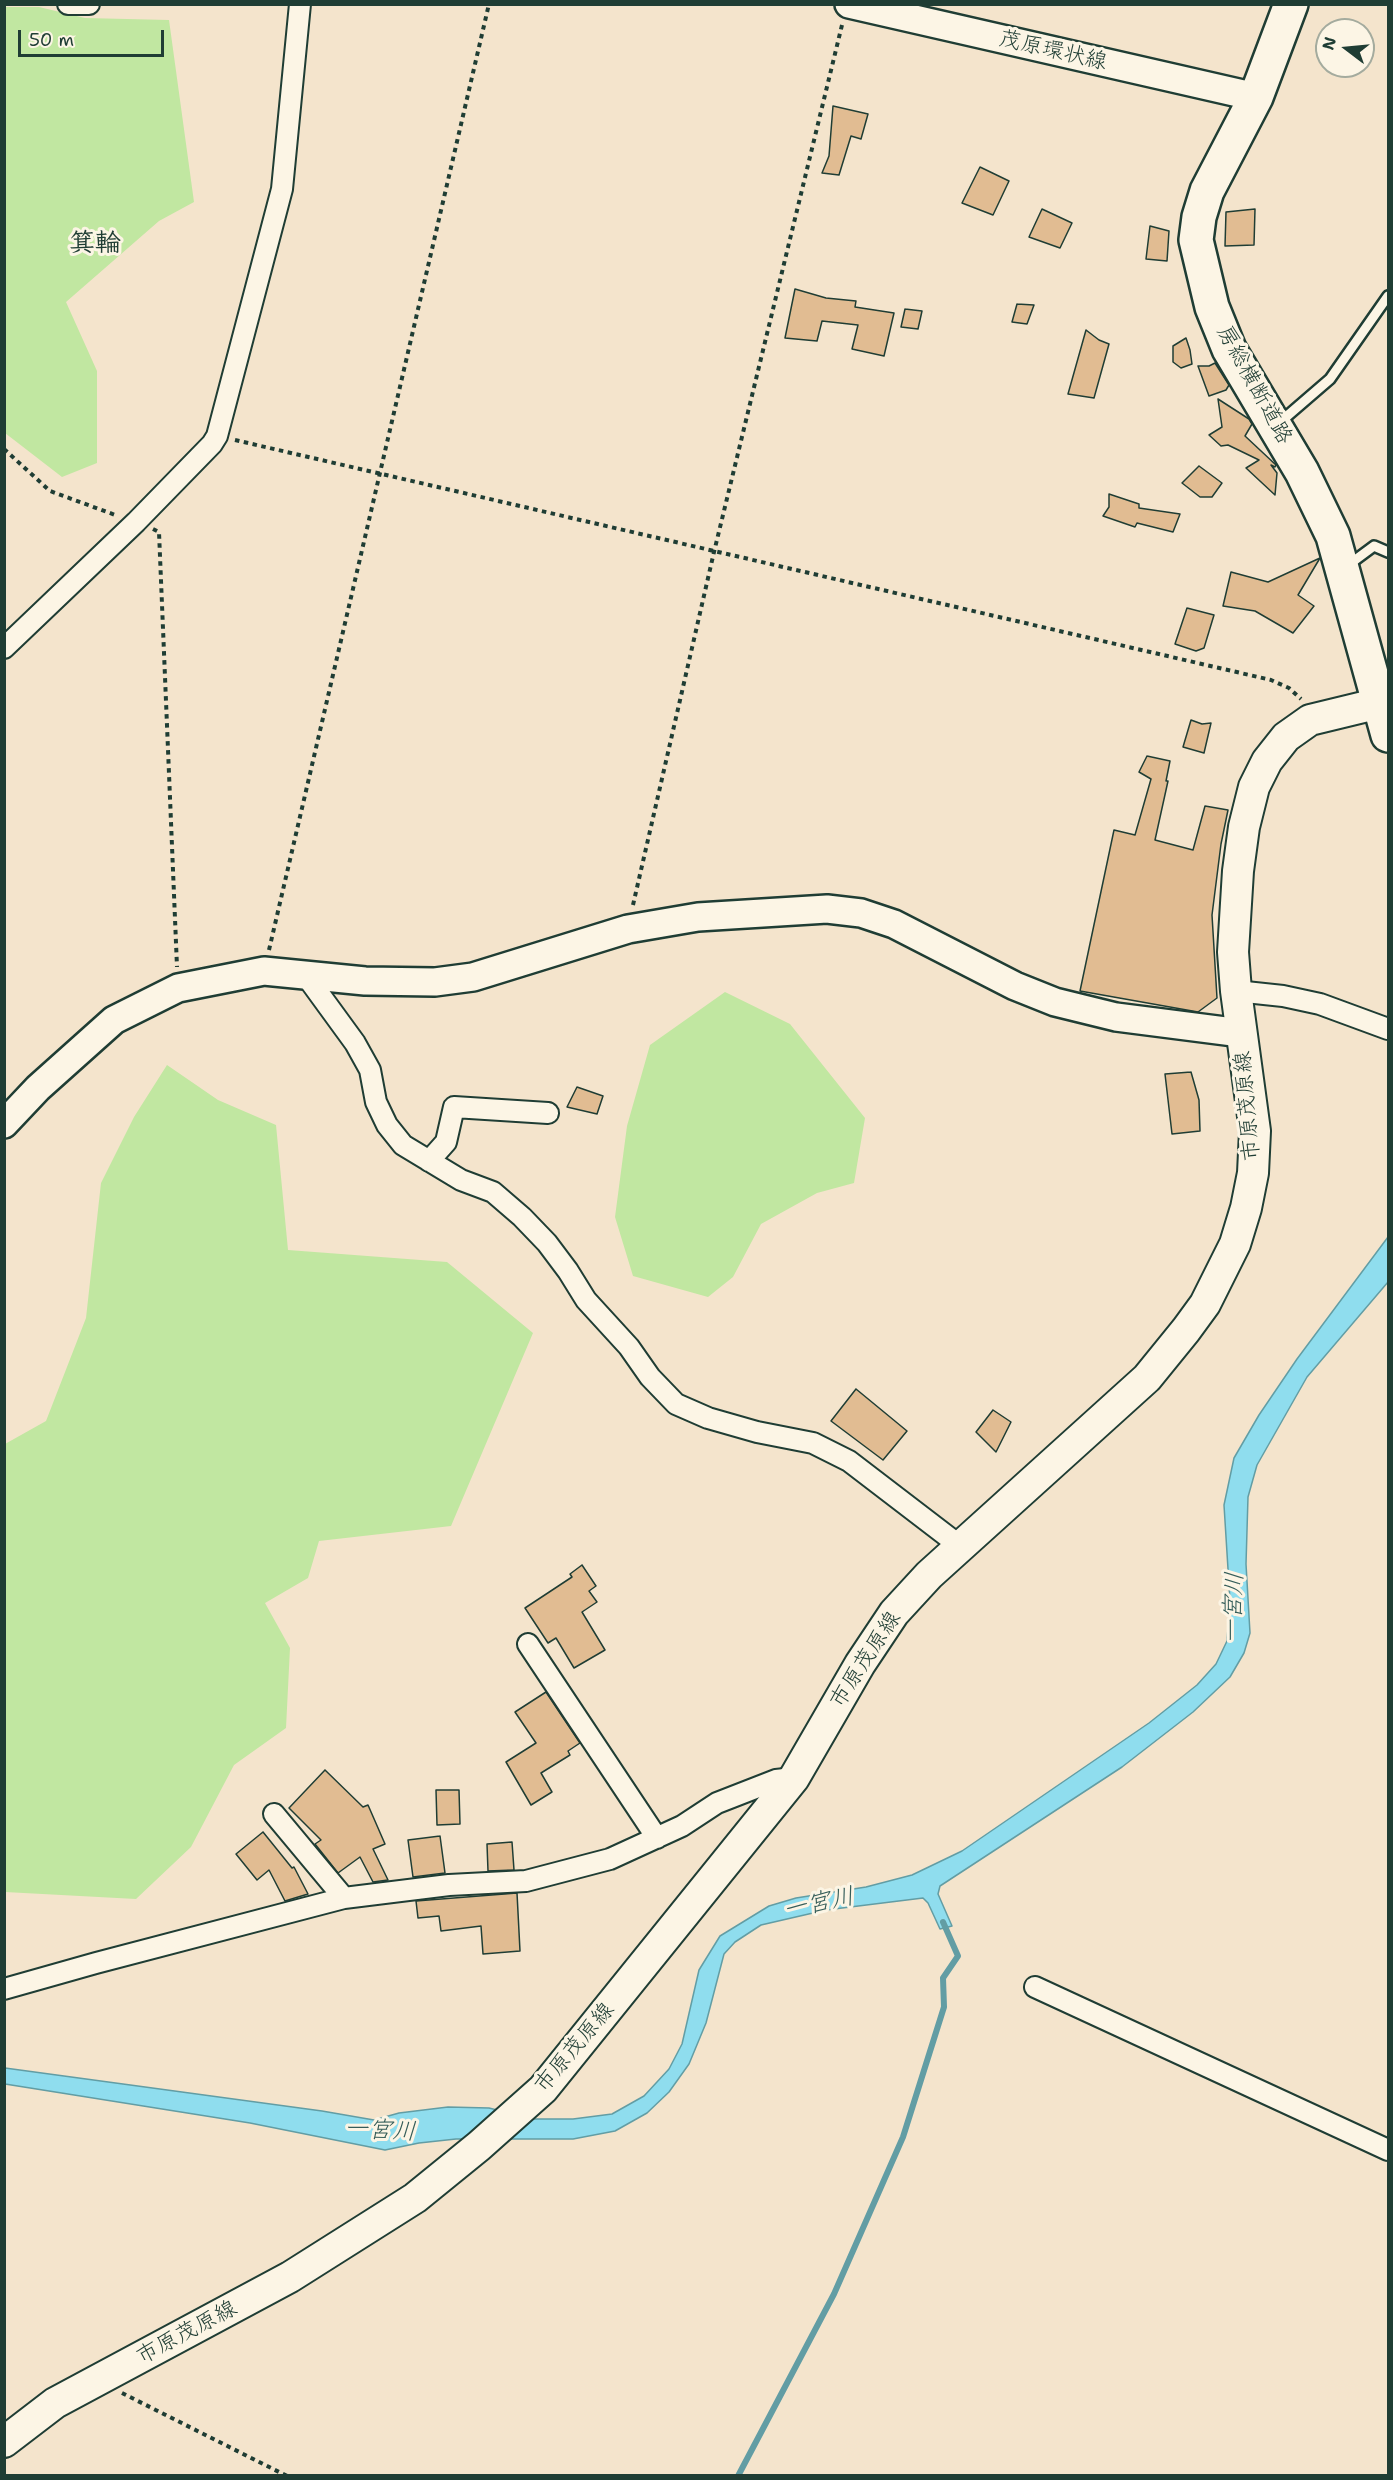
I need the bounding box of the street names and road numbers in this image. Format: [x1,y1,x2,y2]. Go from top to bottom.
street label: 茂原環状線 [996,26,1110,76]
street label: 房総横断道路 [1210,321,1298,449]
street label: 市原茂原線 [1230,1050,1266,1162]
street label: 市原茂原線 [825,1607,907,1713]
street label: 市原茂原線 [530,1997,620,2099]
street label: 市原茂原線 [132,2296,242,2370]

